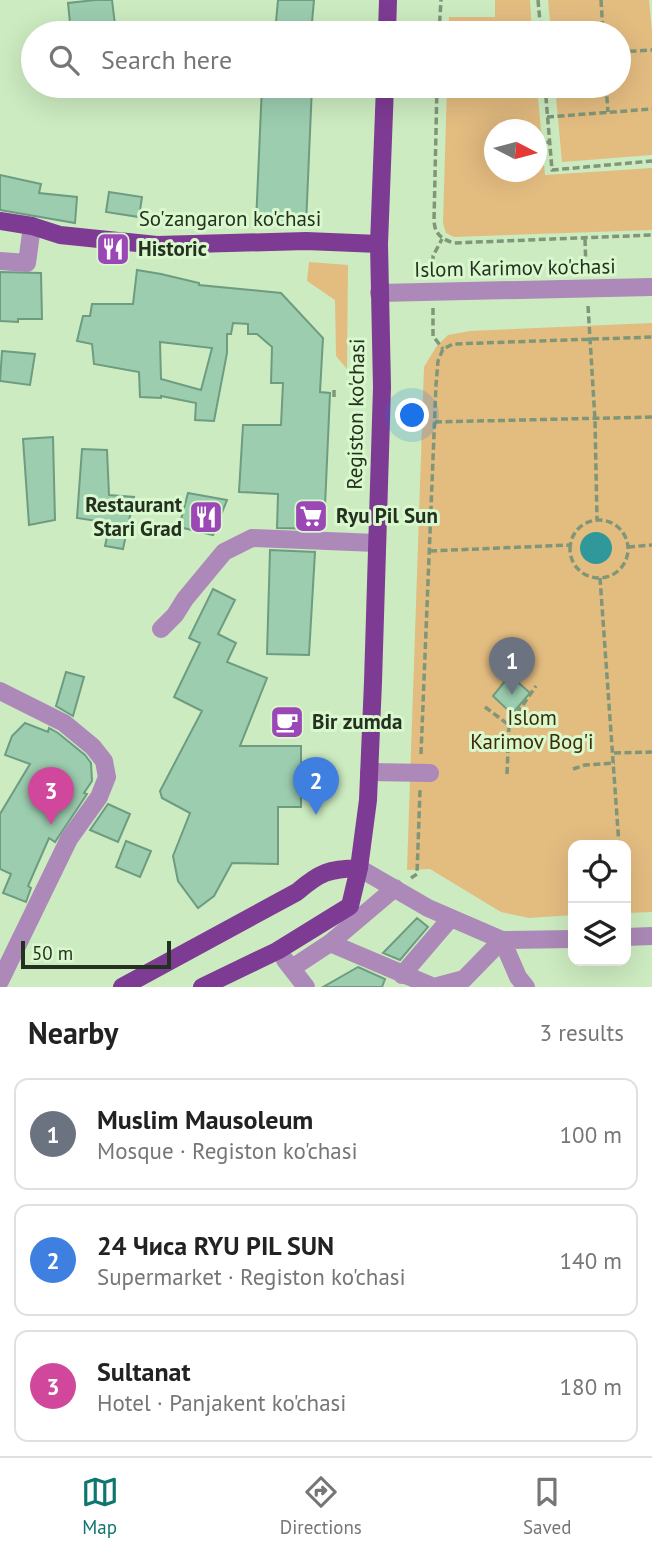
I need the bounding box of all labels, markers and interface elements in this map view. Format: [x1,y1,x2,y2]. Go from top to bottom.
search box [21,21,631,98]
icon: search [45,41,83,79]
text: Search here [101,43,232,76]
north arrow [484,119,547,182]
street label: So'zangaron ko'chasi [139,205,321,232]
restaurant icon: Historic [94,230,132,268]
place label: Historic [138,235,207,262]
street label: Islom Karimov ko'chasi [414,252,616,283]
street label: Registon ko'chasi [341,338,370,490]
your location [395,398,429,432]
place label: Restaurant Stari Grad [85,491,183,542]
supermarket icon: Ryu Pil Sun [292,497,330,535]
restaurant icon: Restaurant Stari Grad [187,498,225,536]
place label: Ryu Pil Sun [336,502,438,529]
pin: 1 [489,637,535,695]
cafe icon: Bir zumda [268,703,306,741]
park label: Islom Karimov Bog'i [470,704,594,755]
place label: Bir zumda [312,708,402,735]
pin: 2 [293,757,339,815]
pin: 3 [28,767,74,825]
map controls [568,840,631,966]
button: locate [568,840,631,903]
button: layers [568,903,631,966]
scale bar [21,938,172,970]
text: 50 m [32,941,73,965]
text: Nearby [28,1013,118,1052]
text: 3 results [540,1018,624,1047]
text: Muslim Mausoleum [97,1103,313,1136]
text: 1 [46,1120,60,1149]
text: 100 m [560,1120,622,1149]
text: Mosque · Registon ko'chasi [97,1136,358,1165]
text: 24 Чиса RYU PIL SUN [97,1229,334,1262]
text: 2 [46,1246,60,1275]
text: 140 m [560,1246,622,1275]
text: Supermarket · Registon ko'chasi [97,1262,406,1291]
text: Sultanat [97,1355,191,1388]
text: 3 [46,1372,60,1401]
text: 180 m [560,1372,622,1401]
text: Hotel · Panjakent ko'chasi [97,1388,346,1417]
tab: Map [81,1473,119,1539]
tab: Directions [280,1473,362,1539]
tab: Saved [523,1473,571,1539]

